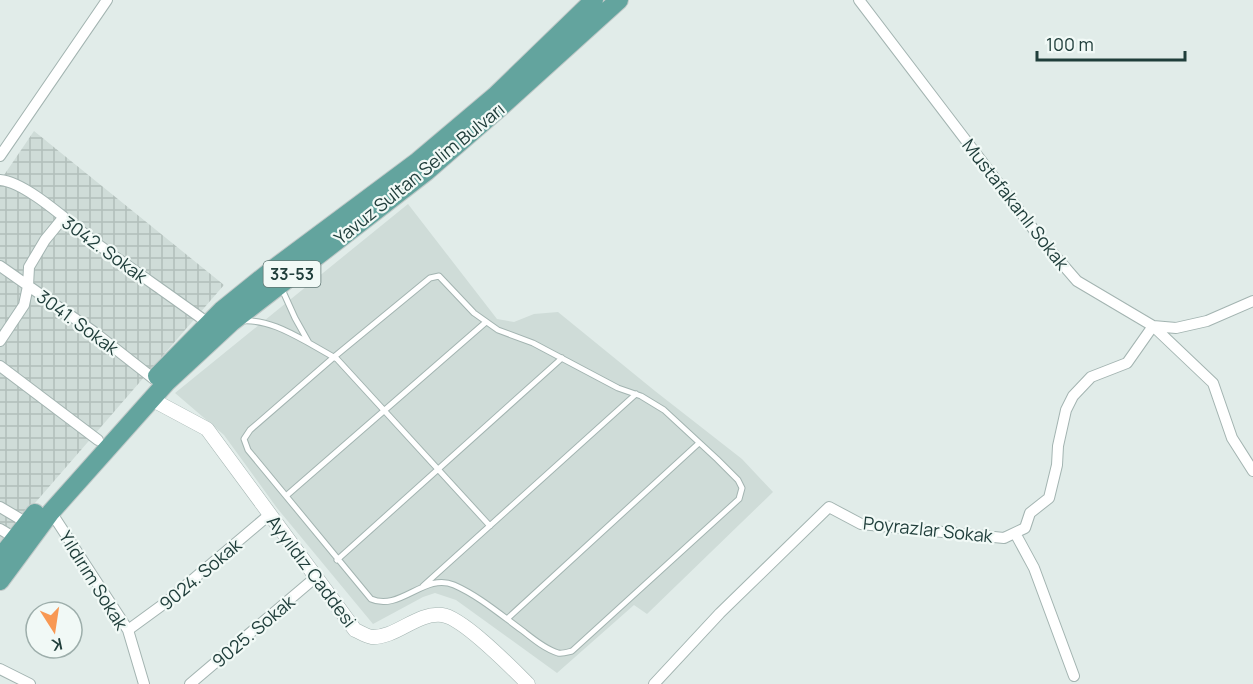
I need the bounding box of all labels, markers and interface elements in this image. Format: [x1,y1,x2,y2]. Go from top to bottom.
scale bar [1037,24,1186,62]
text: 100 m [1046,32,1094,56]
street label: Yavuz Sultan Selim Bulvarı [329,97,509,249]
street label: Mustafakanlı Sokak [957,134,1075,275]
street label: 3042. Sokak [58,210,153,289]
road number: 33-53 [264,261,320,287]
street label: 3041. Sokak [32,284,125,360]
street label: Ayyıldız Caddesi [262,510,362,632]
street label: Poyrazlar Sokak [862,510,995,548]
street label: Yıldırım Sokak [54,526,135,635]
street label: 9024. Sokak [154,532,247,615]
street label: 9025. Sokak [207,589,300,673]
north arrow [24,600,84,660]
text: K [49,633,64,657]

